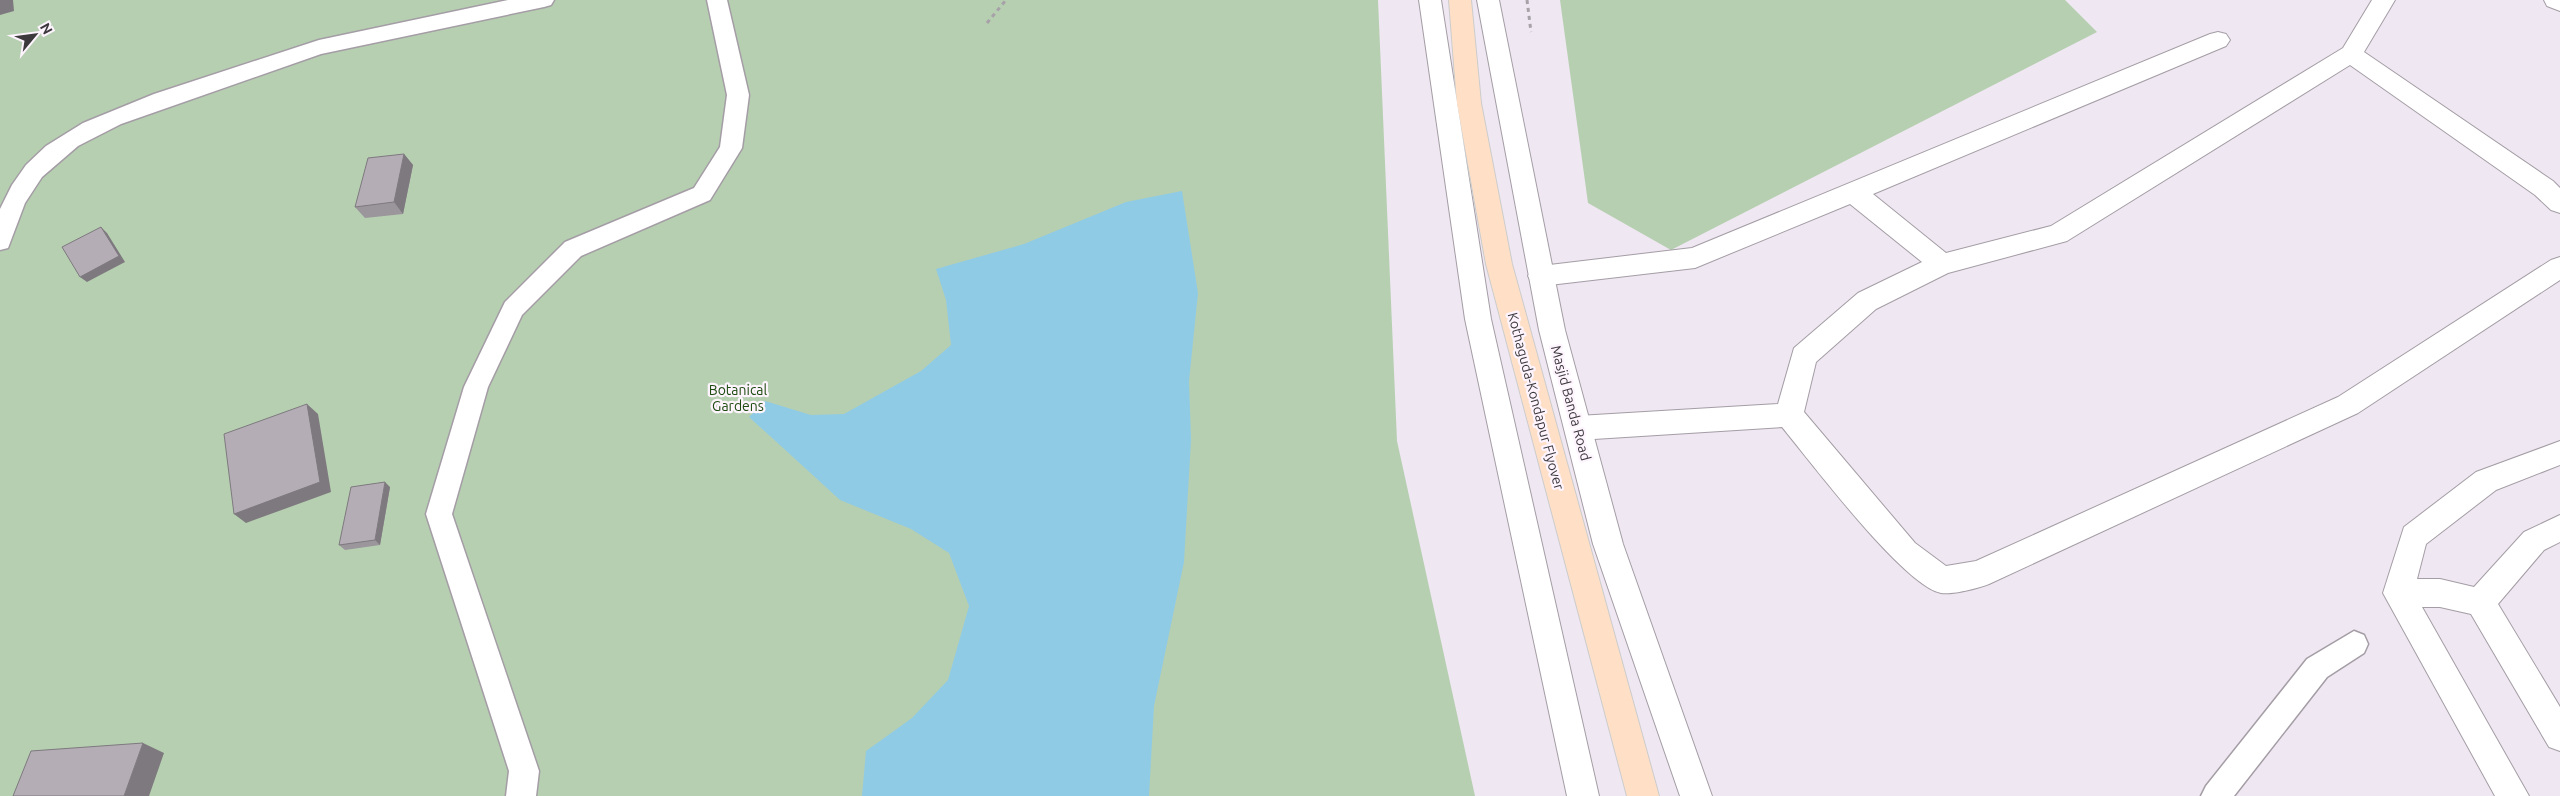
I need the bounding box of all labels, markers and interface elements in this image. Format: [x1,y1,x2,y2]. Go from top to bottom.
north arrow [10,10,60,60]
text: N [37,20,56,37]
street label: Kothaguda-Kondapur Flyover [1505,311,1568,492]
street label: Masjid Banda Road [1548,344,1594,462]
park label: Botanical Gardens [709,382,768,414]

